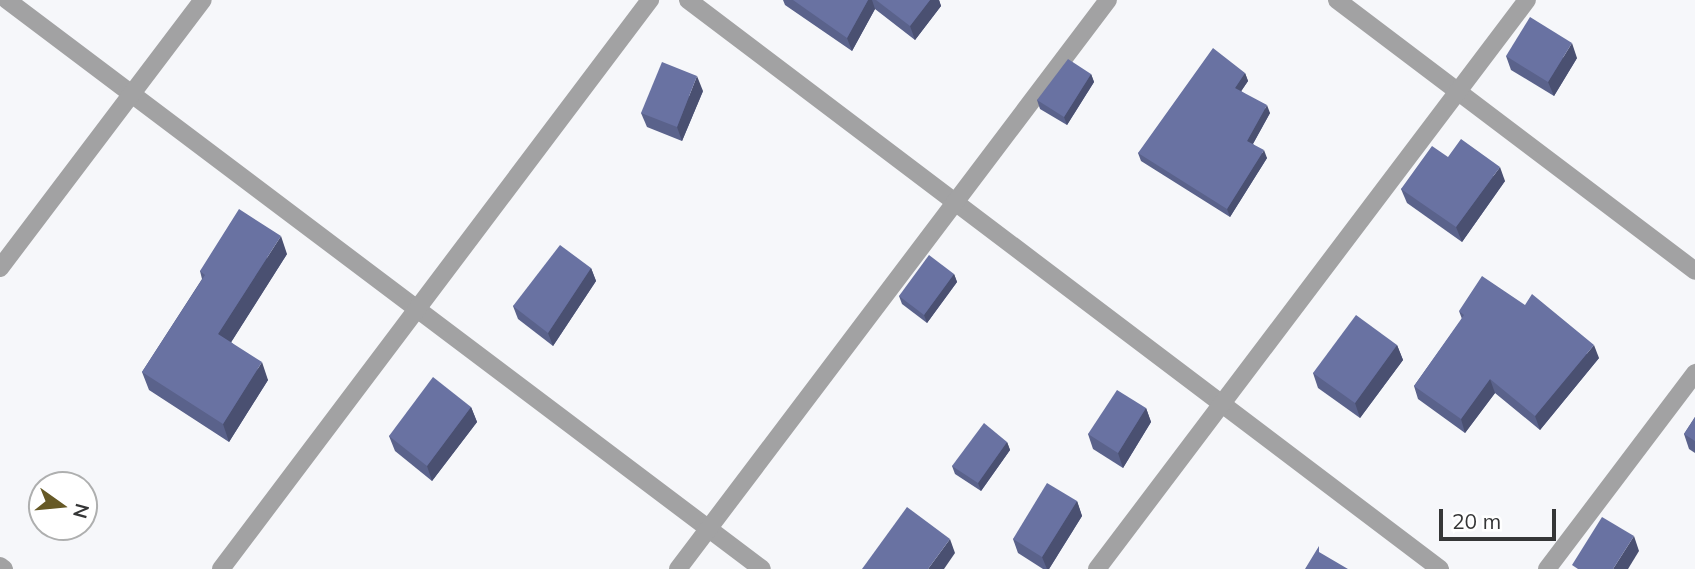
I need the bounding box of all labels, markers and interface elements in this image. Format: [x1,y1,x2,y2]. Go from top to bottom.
north arrow [28,471,98,541]
scale bar [1443,496,1560,540]
text: N [68,501,95,521]
text: 20 m [1452,508,1501,534]

